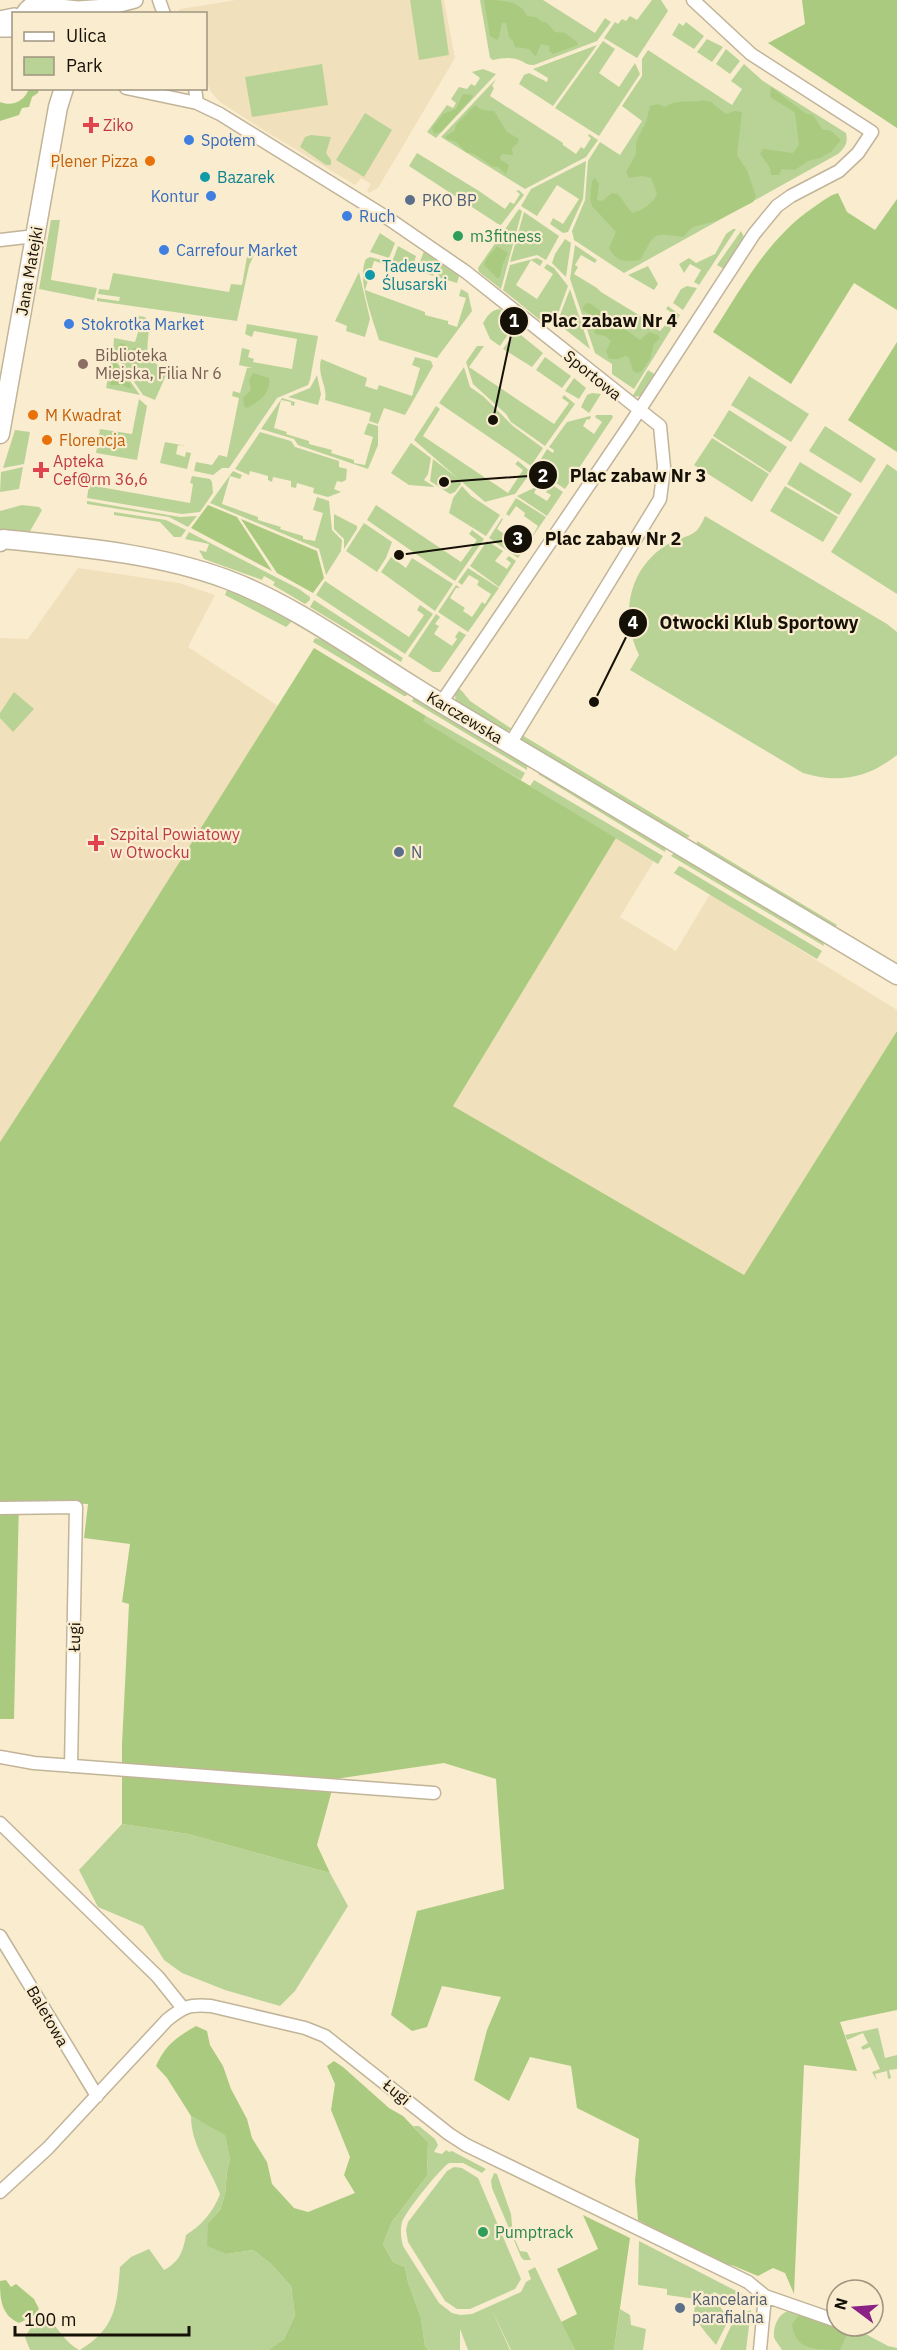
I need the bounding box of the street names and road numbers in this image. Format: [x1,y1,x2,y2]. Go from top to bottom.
street label: Jana Matejki [11,225,47,317]
street label: Sportowa [560,346,626,405]
street label: Karczewska [423,686,507,748]
street label: Ługi [64,1622,84,1653]
street label: Baletowa [23,1982,74,2051]
street label: Ługi [379,2074,415,2109]

